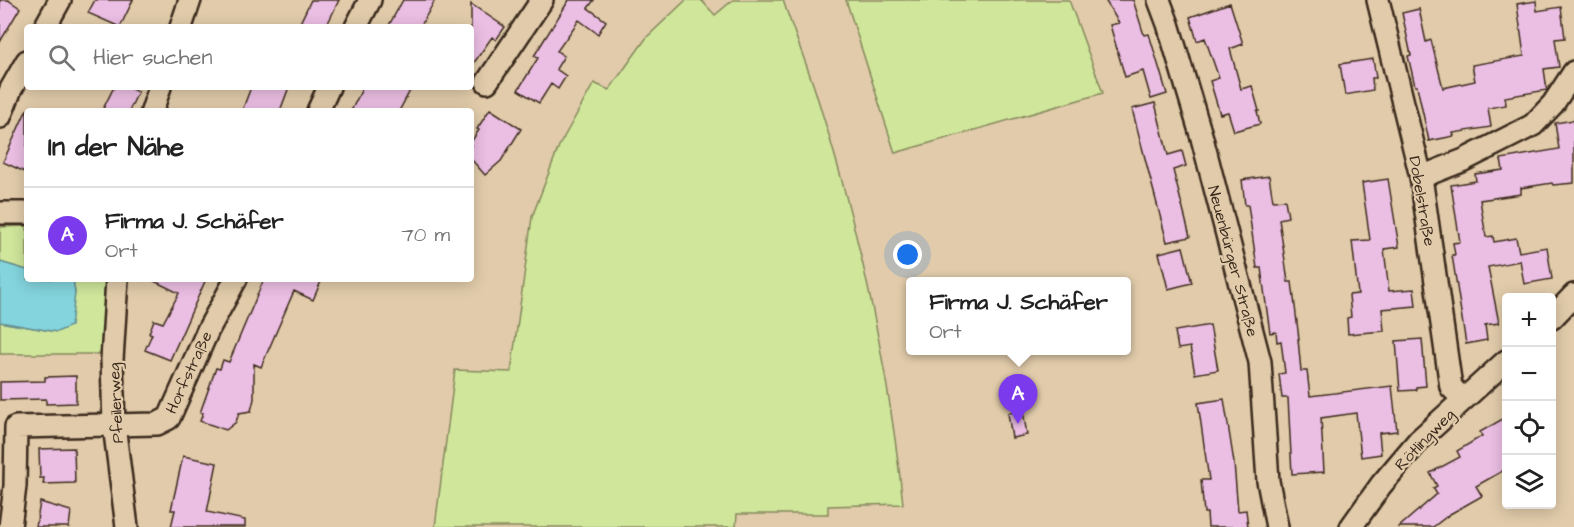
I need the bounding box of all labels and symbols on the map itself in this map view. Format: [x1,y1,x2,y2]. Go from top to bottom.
street label: Dobelstraße [1403,154,1441,248]
street label: Neuenbürger Straße [1201,183,1264,340]
your location [893,240,922,269]
street label: Horfstraße [160,327,218,417]
street label: Pfeilerweg [103,362,130,444]
pin: A [998,374,1038,424]
street label: Rötlingweg [1390,404,1460,476]

